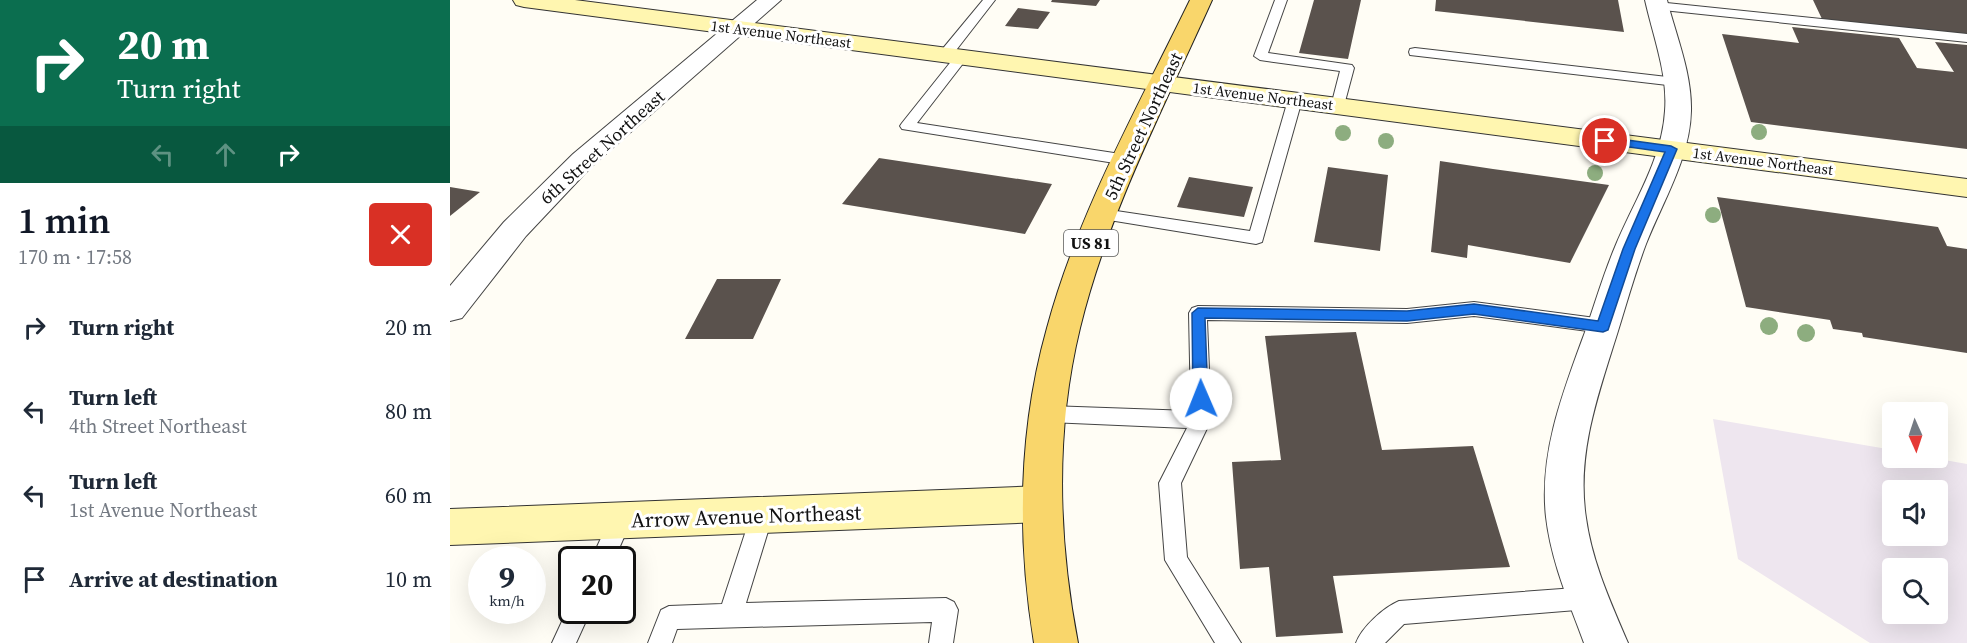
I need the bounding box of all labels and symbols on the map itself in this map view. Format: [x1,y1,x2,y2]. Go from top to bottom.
street label: 1st Avenue Northeast [710,15,852,53]
street label: 5th Street Northeast [1098,48,1188,204]
street label: 1st Avenue Northeast [1192,77,1334,115]
street label: 6th Street Northeast [534,84,670,210]
pin [1579,115,1630,166]
street label: 1st Avenue Northeast [1692,142,1834,180]
road number: US 81 [1064,230,1118,256]
position arrow [1169,367,1233,431]
north arrow [1882,402,1948,468]
street label: Arrow Avenue Northeast [630,497,862,535]
speed limit sign: 20 [558,546,636,624]

